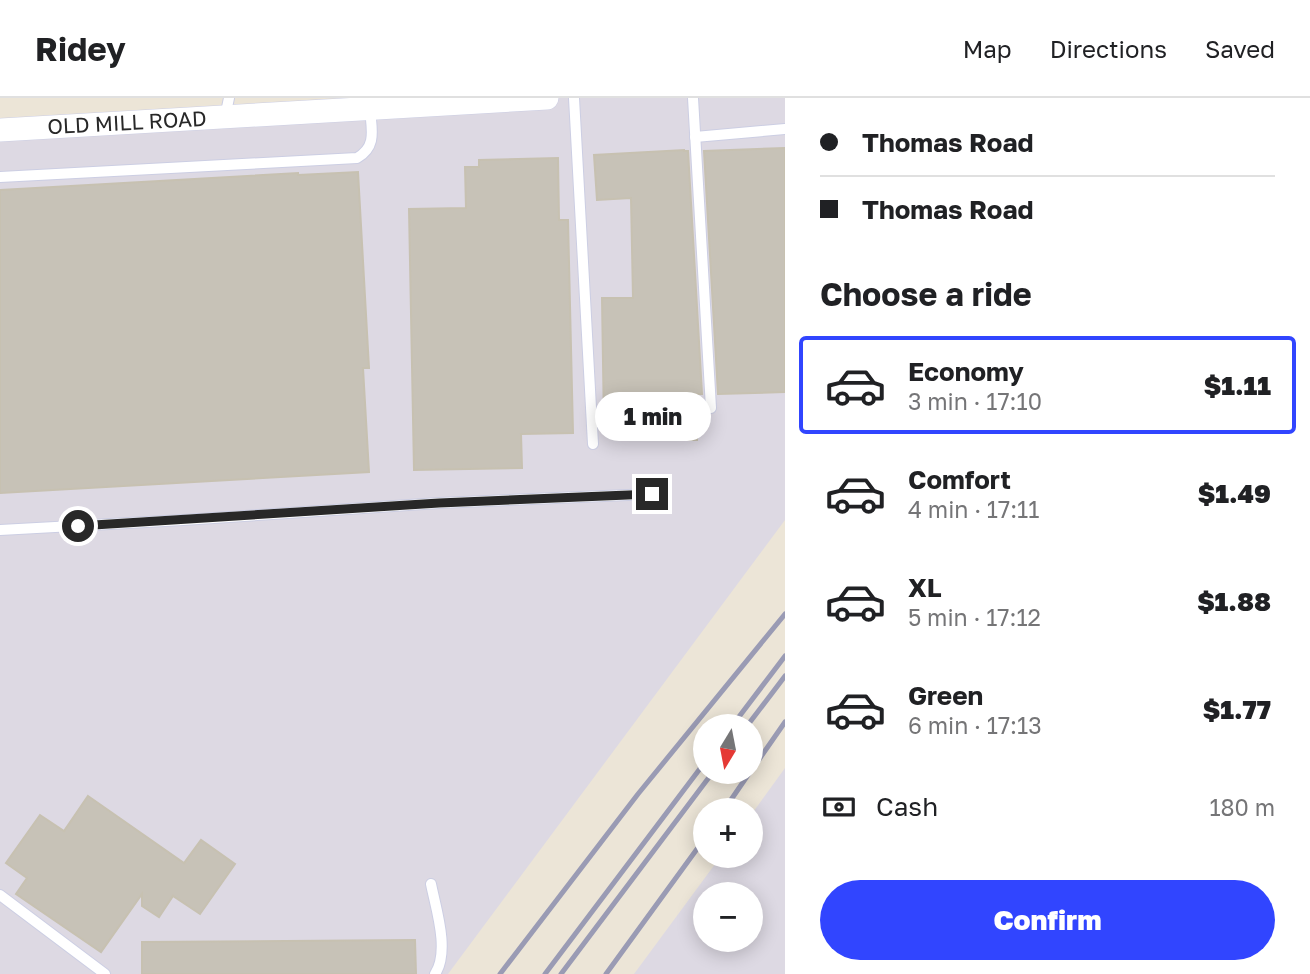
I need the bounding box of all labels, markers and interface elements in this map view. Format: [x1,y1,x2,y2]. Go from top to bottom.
text: Ridey [35,29,126,68]
text: Map [963,34,1012,63]
text: Directions [1050,34,1167,63]
text: Saved [1205,34,1275,63]
street label: OLD MILL ROAD [47,105,207,139]
text: Thomas Road [862,127,1033,158]
text: Thomas Road [862,194,1033,225]
text: Choose a ride [820,275,1032,313]
icon: car [824,354,887,417]
text: Economy [908,356,1024,387]
text: $1.11 [1204,370,1271,401]
text: 3 min · 17:10 [908,387,1042,415]
callout: 1 min [594,392,710,442]
text: 1 min [624,402,682,430]
icon: car [824,462,887,525]
text: Comfort [908,464,1011,495]
route end [636,478,668,510]
text: $1.49 [1198,478,1271,509]
text: 4 min · 17:11 [908,495,1039,523]
route start [62,510,94,542]
icon: car [824,570,887,633]
text: XL [908,572,942,603]
text: $1.88 [1197,586,1271,617]
text: 5 min · 17:12 [908,603,1041,631]
icon: car [824,678,887,741]
text: Green [908,680,983,711]
text: $1.77 [1203,694,1271,725]
text: 6 min · 17:13 [908,711,1042,739]
north arrow [693,714,763,784]
map controls [693,714,763,952]
icon: cash [820,788,858,826]
text: Cash [876,791,938,822]
text: 180 m [1209,793,1275,821]
button: + [693,798,763,868]
button: Confirm [820,880,1275,960]
button: − [693,882,763,952]

